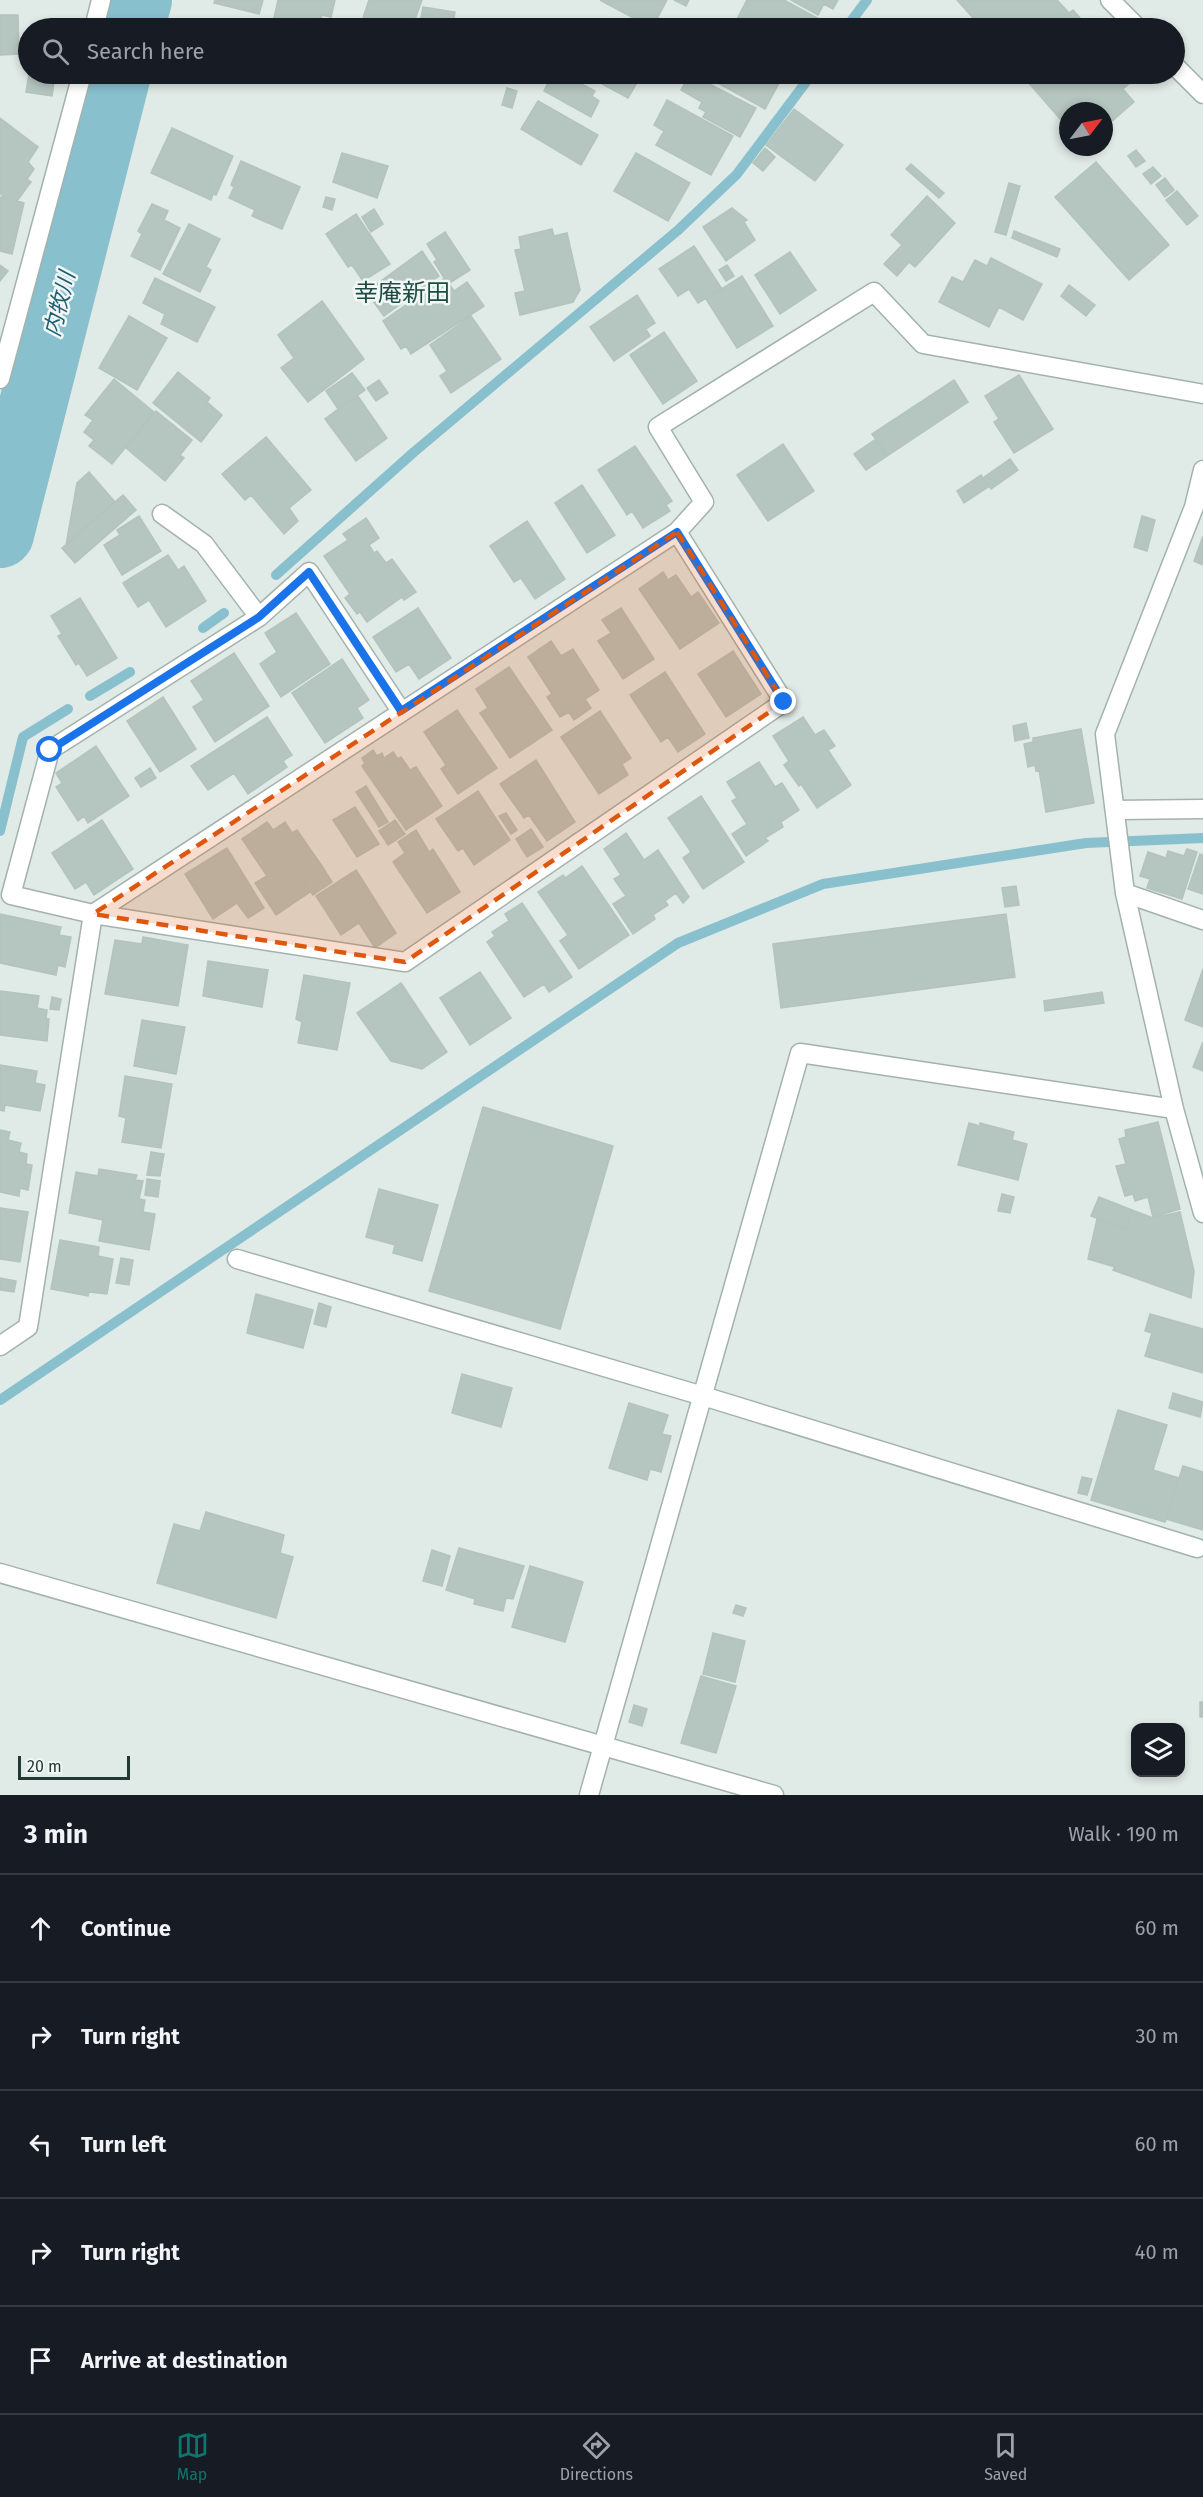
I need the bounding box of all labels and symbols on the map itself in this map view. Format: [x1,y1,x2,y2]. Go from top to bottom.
north arrow [1059,102,1113,156]
water label: 内牧川 [38,267,81,339]
district label: 幸庵新田 [354,279,450,307]
route end [770,688,796,714]
route start [36,736,62,762]
scale bar [18,1753,130,1780]

